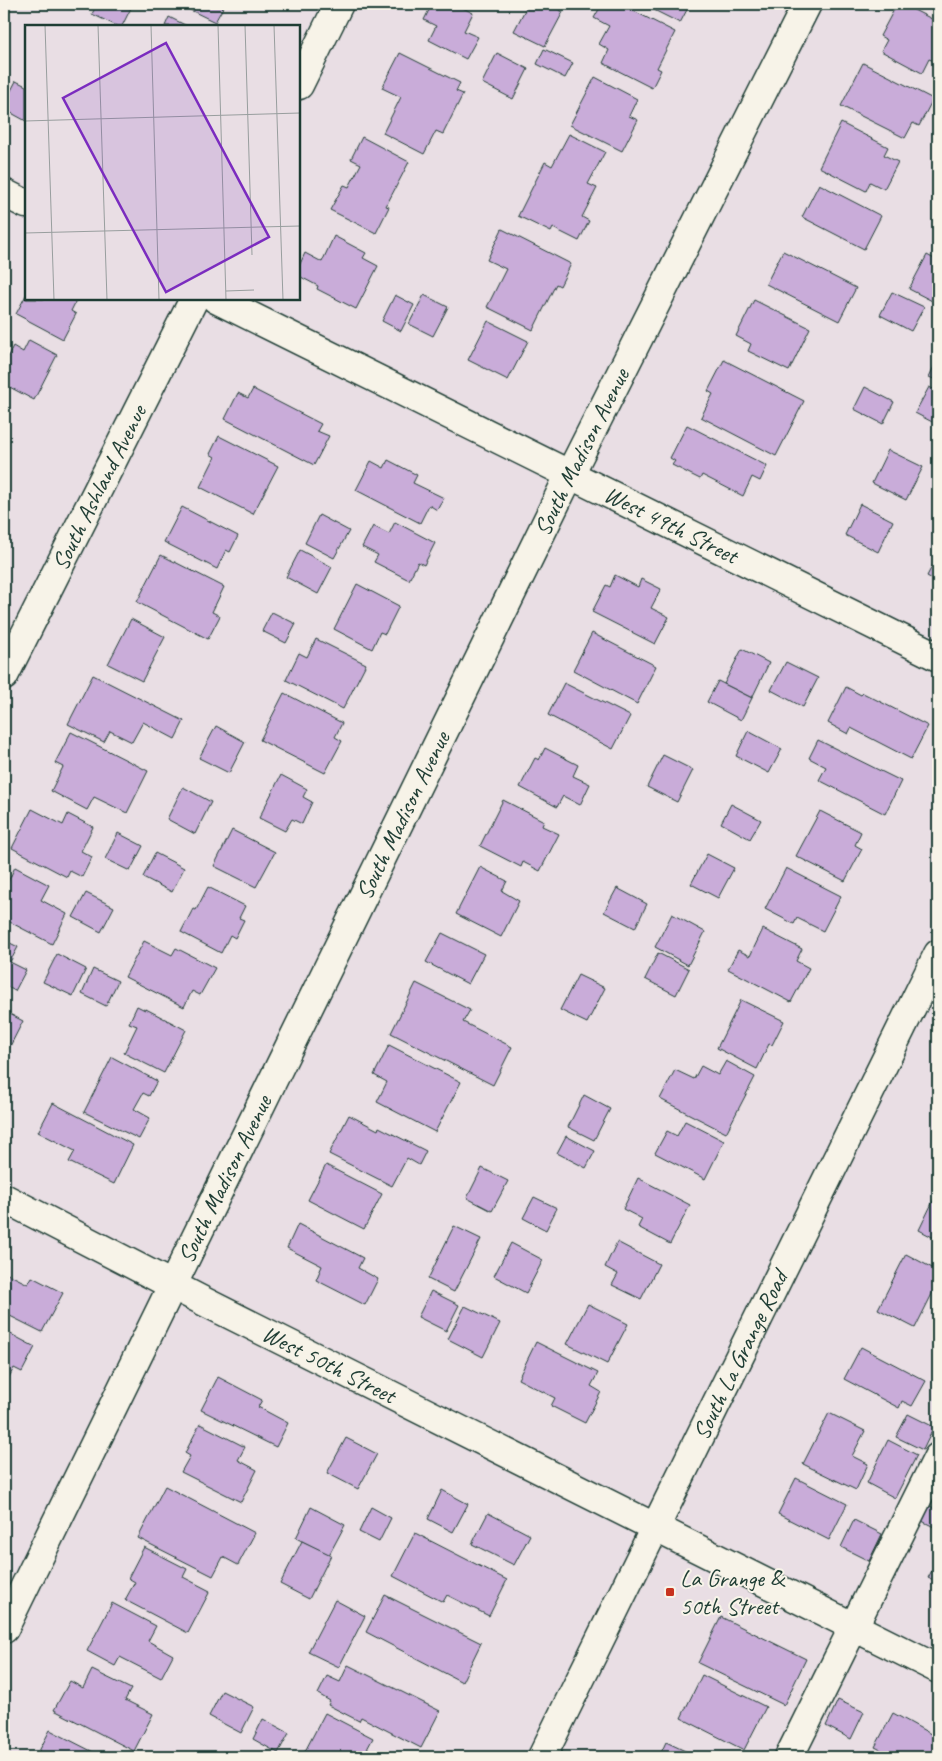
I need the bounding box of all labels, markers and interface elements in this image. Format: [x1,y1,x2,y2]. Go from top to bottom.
inset map [25,25,300,300]
street label: South Madison Avenue [527,362,637,540]
street label: South Ashland Avenue [45,398,154,575]
street label: West 49th Street [599,479,745,571]
street label: South Madison Avenue [349,725,457,904]
street label: South Madison Avenue [171,1088,279,1268]
street label: South La Grange Road [686,1263,796,1445]
street label: West 50th Street [257,1318,403,1411]
place label: La Grange & 50th Street [680,1563,786,1621]
marker: La Grange & 50th Street [664,1586,676,1598]

